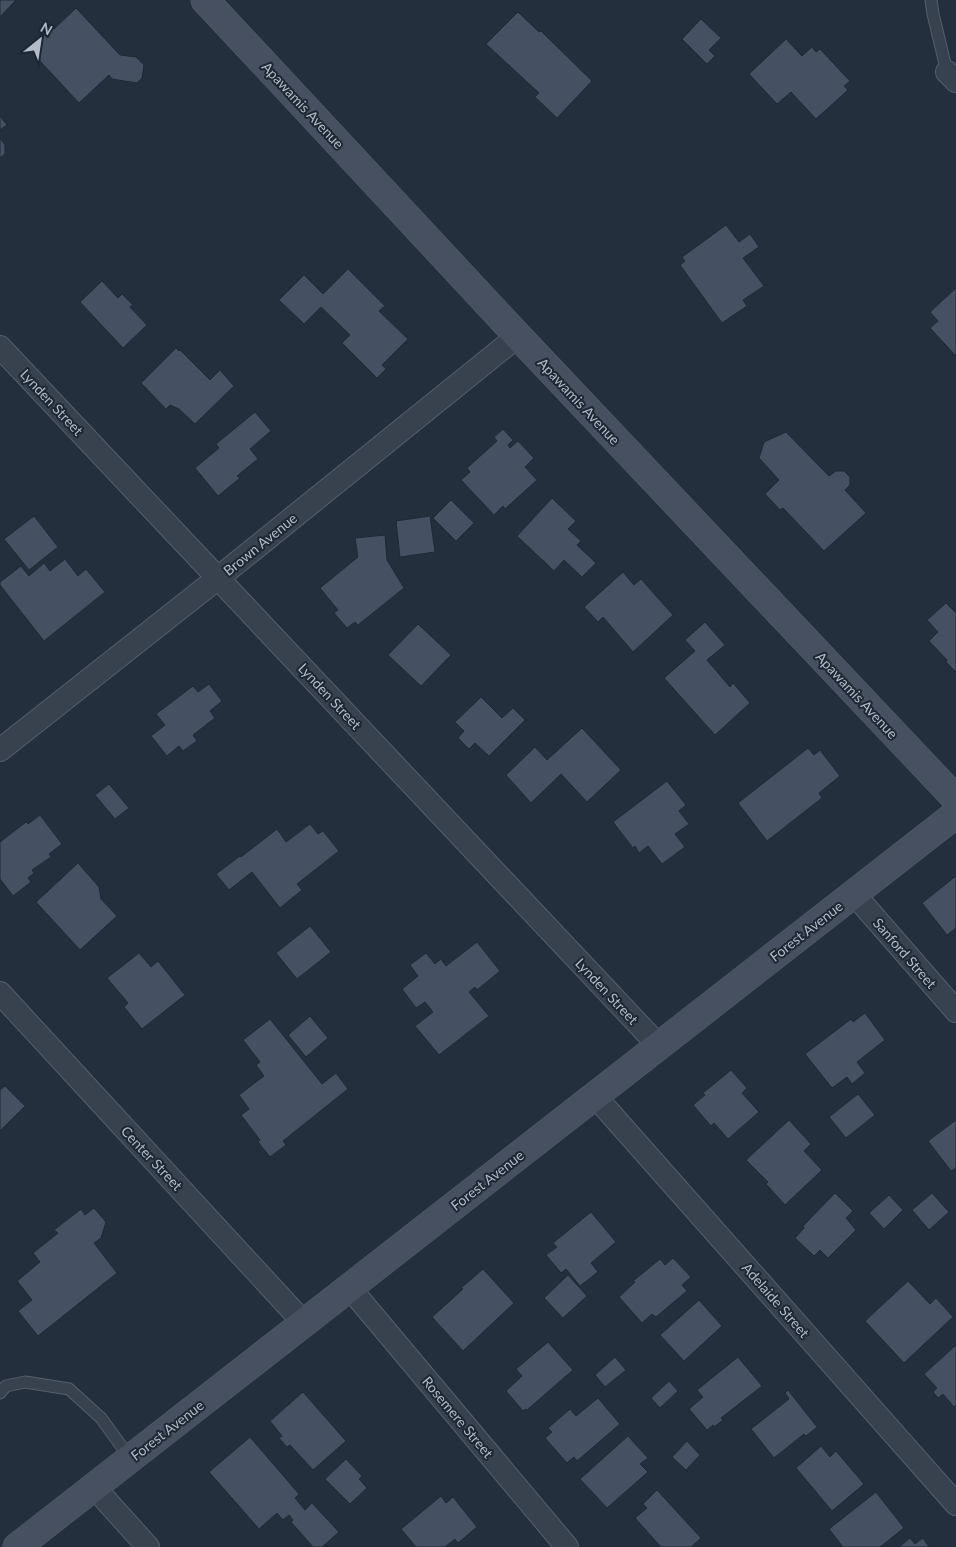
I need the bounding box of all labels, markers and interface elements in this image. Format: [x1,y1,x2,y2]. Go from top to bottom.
north arrow [15,15,65,65]
text: N [38,18,56,38]
street label: Apawamis Avenue [258,58,348,152]
street label: Apawamis Avenue [534,354,624,448]
street label: Lynden Street [17,365,87,439]
street label: Brown Avenue [220,509,300,579]
street label: Apawamis Avenue [812,648,902,742]
street label: Lynden Street [295,659,365,733]
street label: Forest Avenue [766,897,846,965]
street label: Sanford Street [870,914,940,992]
street label: Lynden Street [572,954,642,1028]
street label: Center Street [118,1122,186,1194]
street label: Forest Avenue [447,1146,527,1214]
street label: Adelaide Street [739,1259,813,1341]
street label: Rosemere Street [419,1373,497,1461]
street label: Forest Avenue [127,1396,207,1464]

